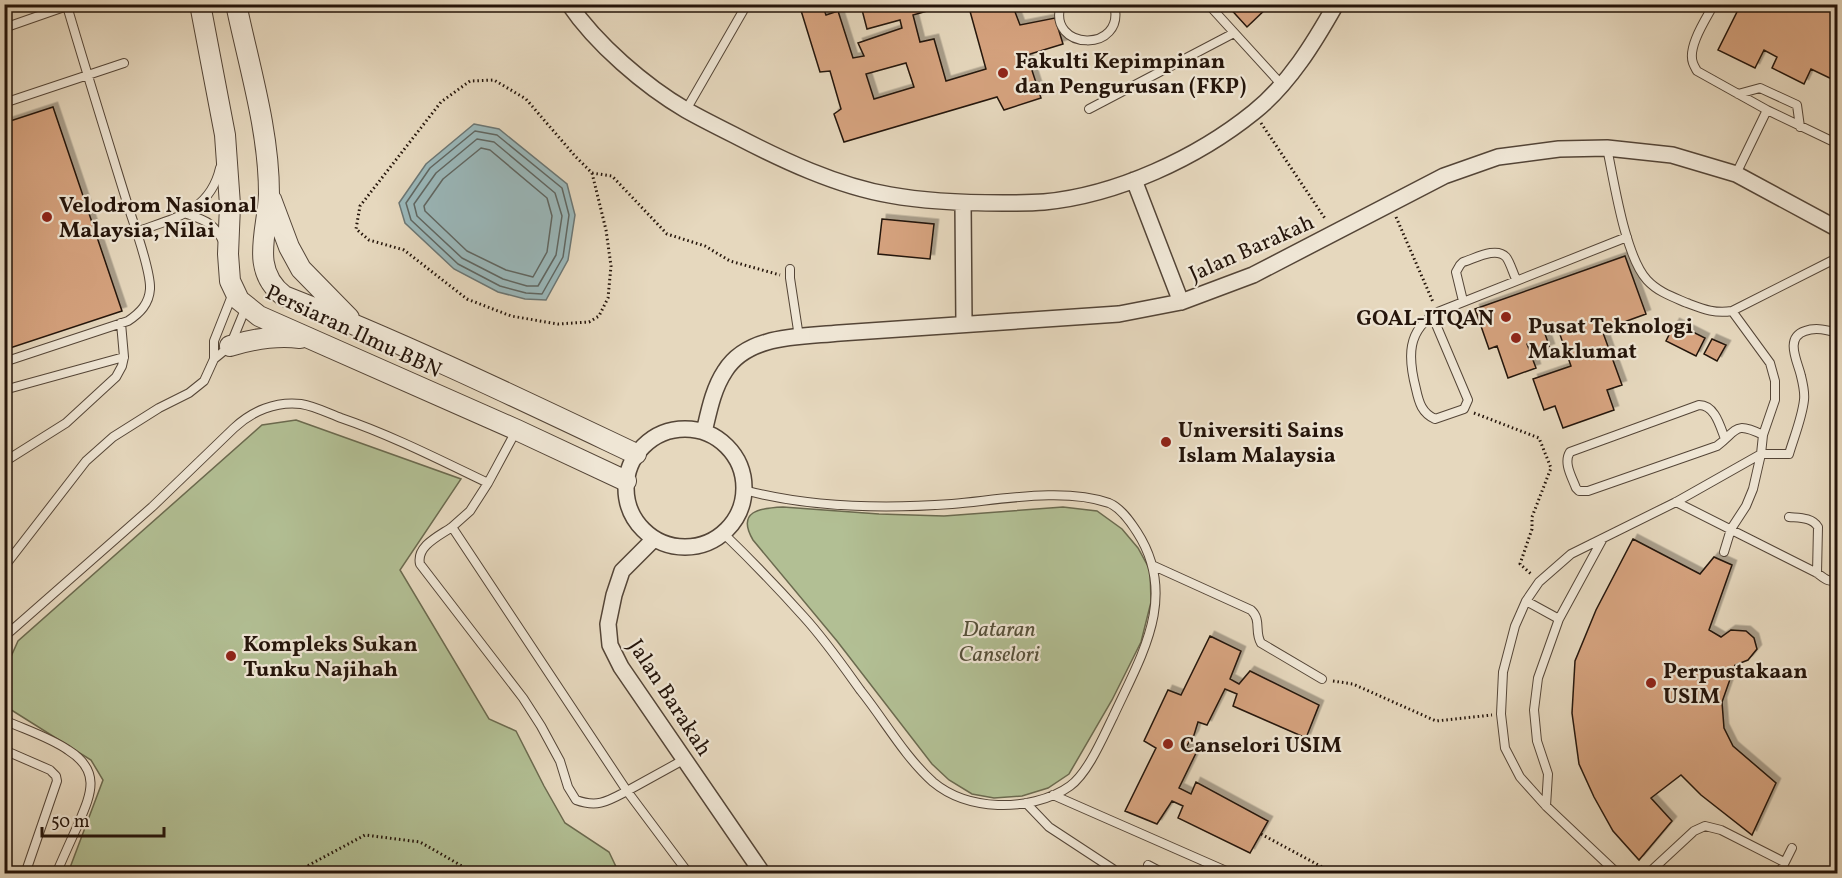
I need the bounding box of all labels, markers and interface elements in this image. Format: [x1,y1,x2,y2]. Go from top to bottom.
place label: Fakulti Kepimpinan dan Pengurusan (FKP) [1015,47,1246,103]
marker: Fakulti Kepimpinan dan Pengurusan (FKP) [996,66,1010,80]
place label: Velodrom Nasional Malaysia, Nilai [59,191,257,247]
street label: Jalan Barakah [1184,208,1320,291]
marker: Velodrom Nasional Malaysia, Nilai [40,210,54,224]
street label: Persiaran Ilmu BBN [260,278,446,387]
place label: GOAL-ITQAN [1356,304,1494,335]
marker: GOAL-ITQAN [1499,310,1513,324]
place label: Pusat Teknologi Maklumat [1528,312,1694,368]
marker: Pusat Teknologi Maklumat [1509,331,1523,345]
place label: Universiti Sains Islam Malaysia [1178,416,1344,472]
marker: Universiti Sains Islam Malaysia [1159,435,1173,449]
park label: Dataran Canselori [959,615,1040,671]
place label: Kompleks Sukan Tunku Najihah [243,630,418,686]
street label: Jalan Barakah [619,634,718,763]
marker: Kompleks Sukan Tunku Najihah [224,649,238,663]
place label: Perpustakaan USIM [1663,657,1808,713]
marker: Perpustakaan USIM [1644,676,1658,690]
place label: Canselori USIM [1180,731,1342,762]
marker: Canselori USIM [1161,737,1175,751]
scale bar [42,800,164,838]
text: 50 m [51,810,90,835]

